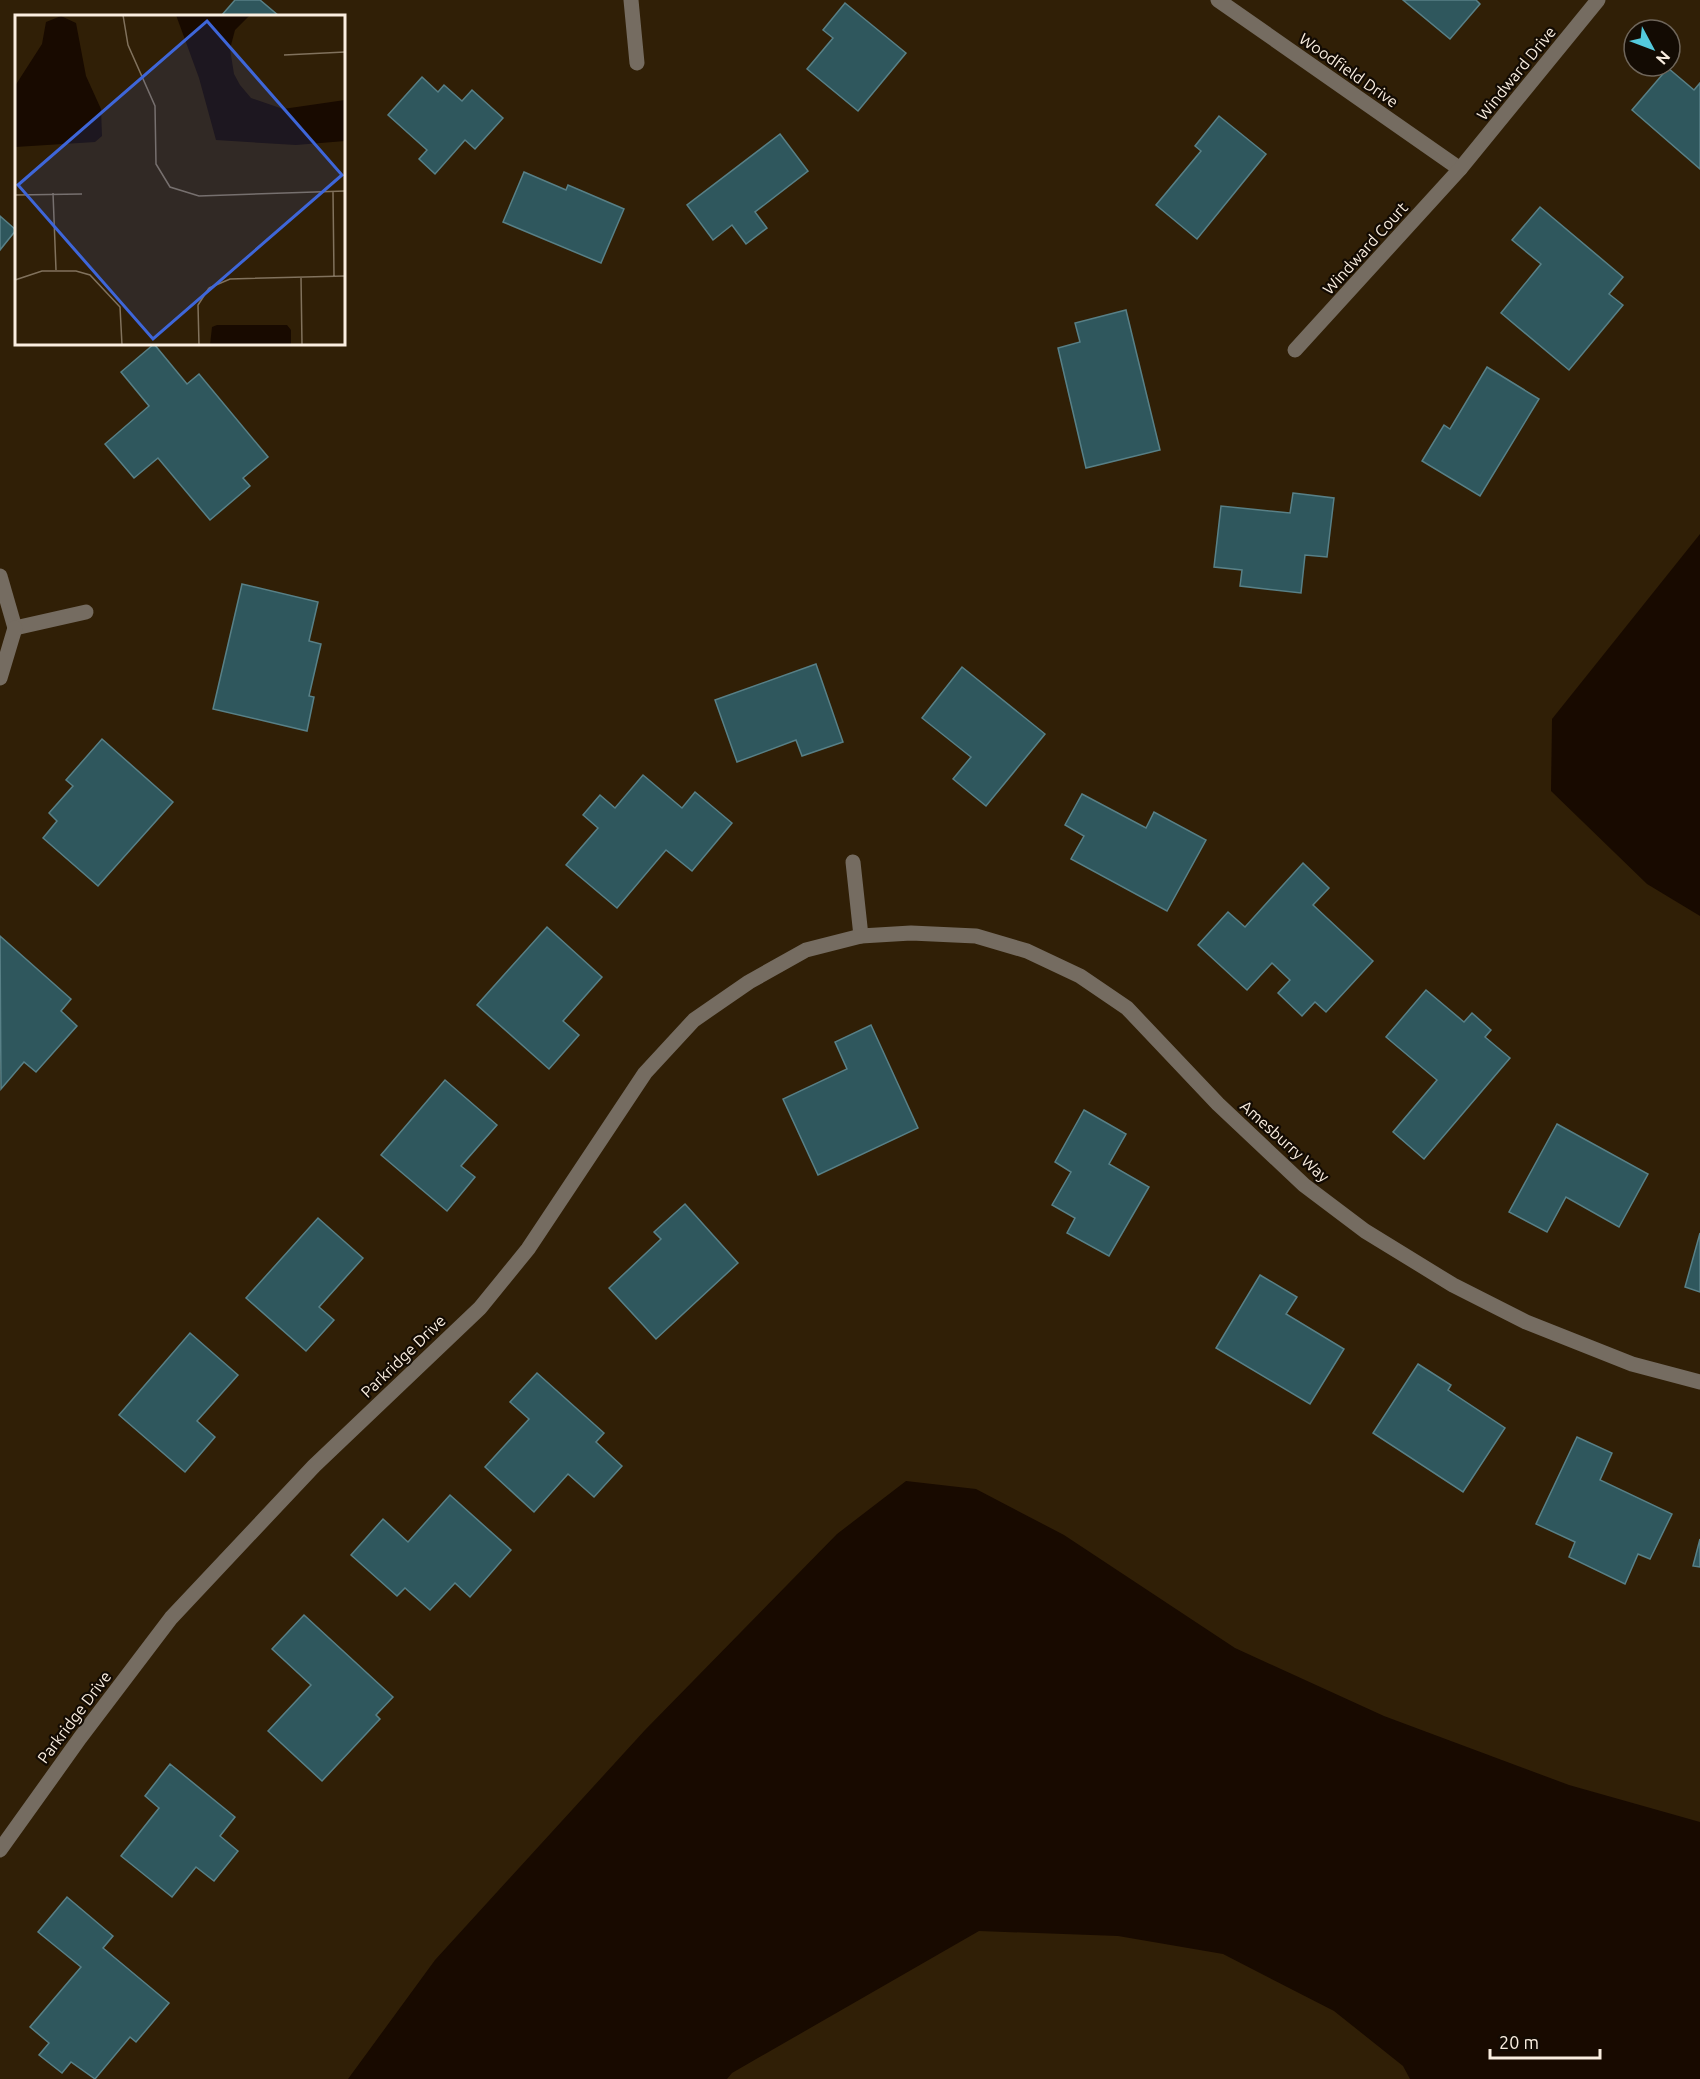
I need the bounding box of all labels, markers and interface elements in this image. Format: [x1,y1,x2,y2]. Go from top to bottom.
inset map [15,15,345,345]
north arrow [1622,18,1682,78]
street label: Windward Drive [1473,23,1559,123]
street label: Woodfield Drive [1296,29,1402,111]
text: N [1653,47,1674,68]
street label: Windward Court [1319,198,1412,298]
street label: Amesburry Way [1237,1097,1333,1186]
street label: Parkridge Drive [357,1311,449,1401]
street label: Parkridge Drive [34,1667,114,1767]
scale bar [1490,2022,1600,2060]
text: 20 m [1499,2032,1539,2052]

